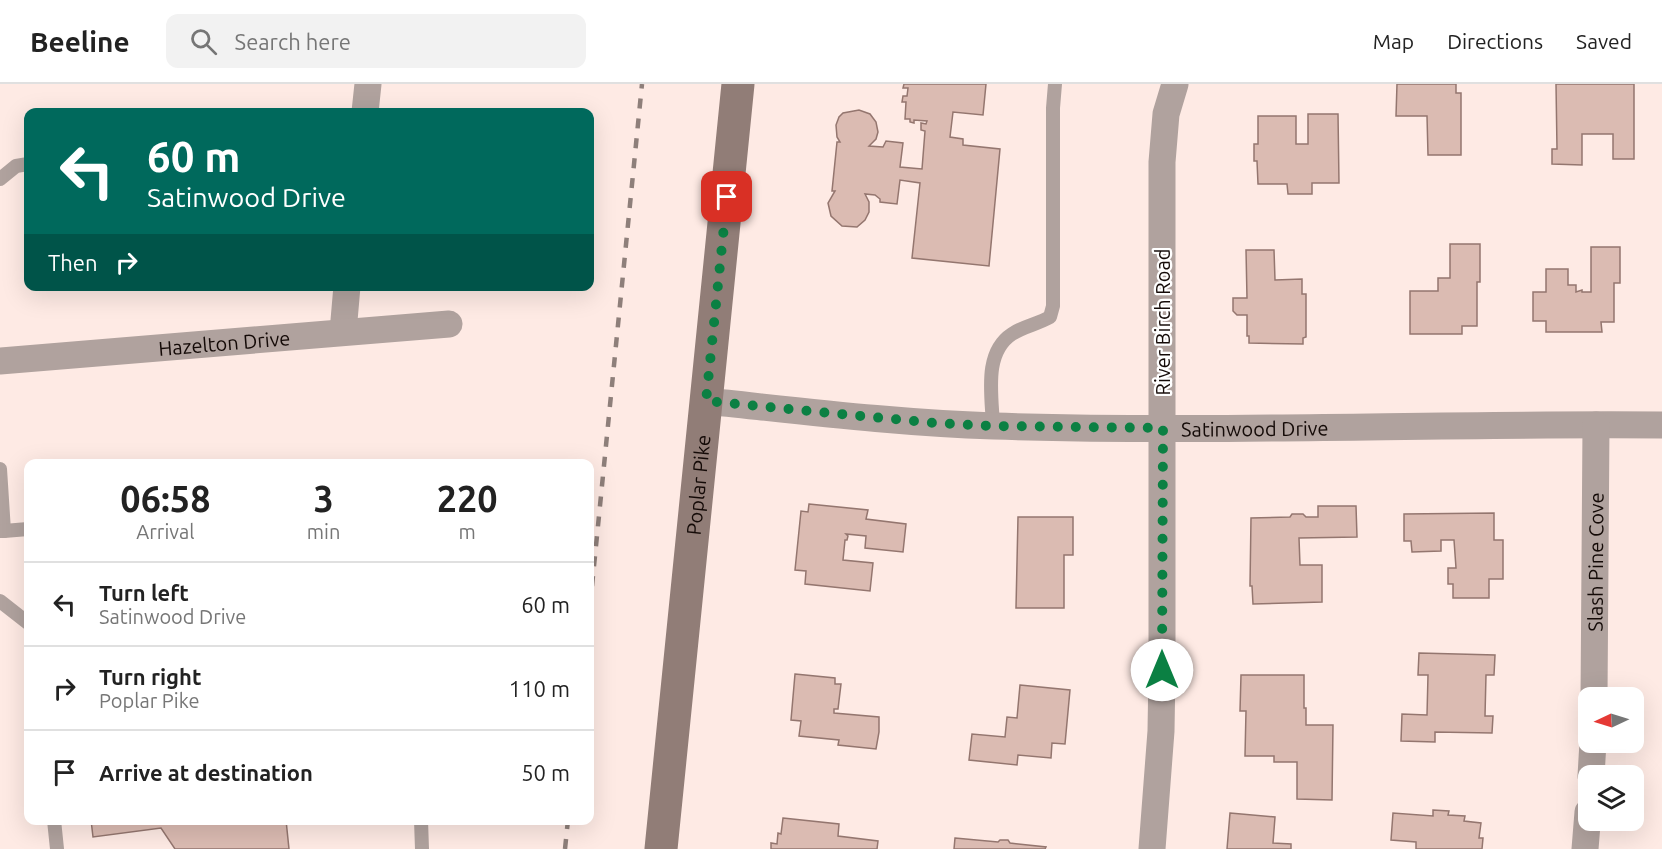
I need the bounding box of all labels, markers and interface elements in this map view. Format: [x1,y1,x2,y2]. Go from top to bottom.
search box [166,14,586,68]
icon: search [187,25,220,58]
text: Beeline [30,26,130,57]
text: Search here [235,29,351,54]
text: Map [1373,29,1414,53]
text: Directions [1447,29,1543,53]
text: Saved [1576,29,1632,53]
icon: left [48,132,126,210]
text: 60 m [147,133,241,180]
pin [701,171,752,222]
icon: arrive [710,180,743,213]
text: Satinwood Drive [147,182,346,212]
icon: right [110,246,143,279]
street label: River Birch Road [1151,249,1174,395]
text: Then [48,250,98,275]
street label: Hazelton Drive [157,326,291,359]
street label: Satinwood Drive [1181,416,1329,440]
street label: Poplar Pike [681,434,714,536]
text: 06:58 [120,478,210,519]
text: 3 [313,478,334,519]
text: 220 [437,478,498,519]
street label: Slash Pine Cove [1583,492,1607,632]
text: Arrival [136,520,195,543]
text: min [307,520,340,543]
text: m [459,520,476,543]
text: Turn left [99,580,189,605]
icon: left [48,588,81,621]
text: 60 m [521,592,570,617]
text: Satinwood Drive [99,605,246,628]
position arrow [1130,638,1194,702]
text: Turn right [99,664,201,689]
icon: right [48,672,81,705]
text: 110 m [509,676,570,701]
north arrow [1578,687,1644,753]
map controls [1578,687,1644,831]
text: Poplar Pike [99,689,199,712]
icon: arrive [48,756,81,789]
text: Arrive at destination [99,760,313,785]
text: 50 m [521,760,570,785]
button: layers [1578,765,1644,831]

